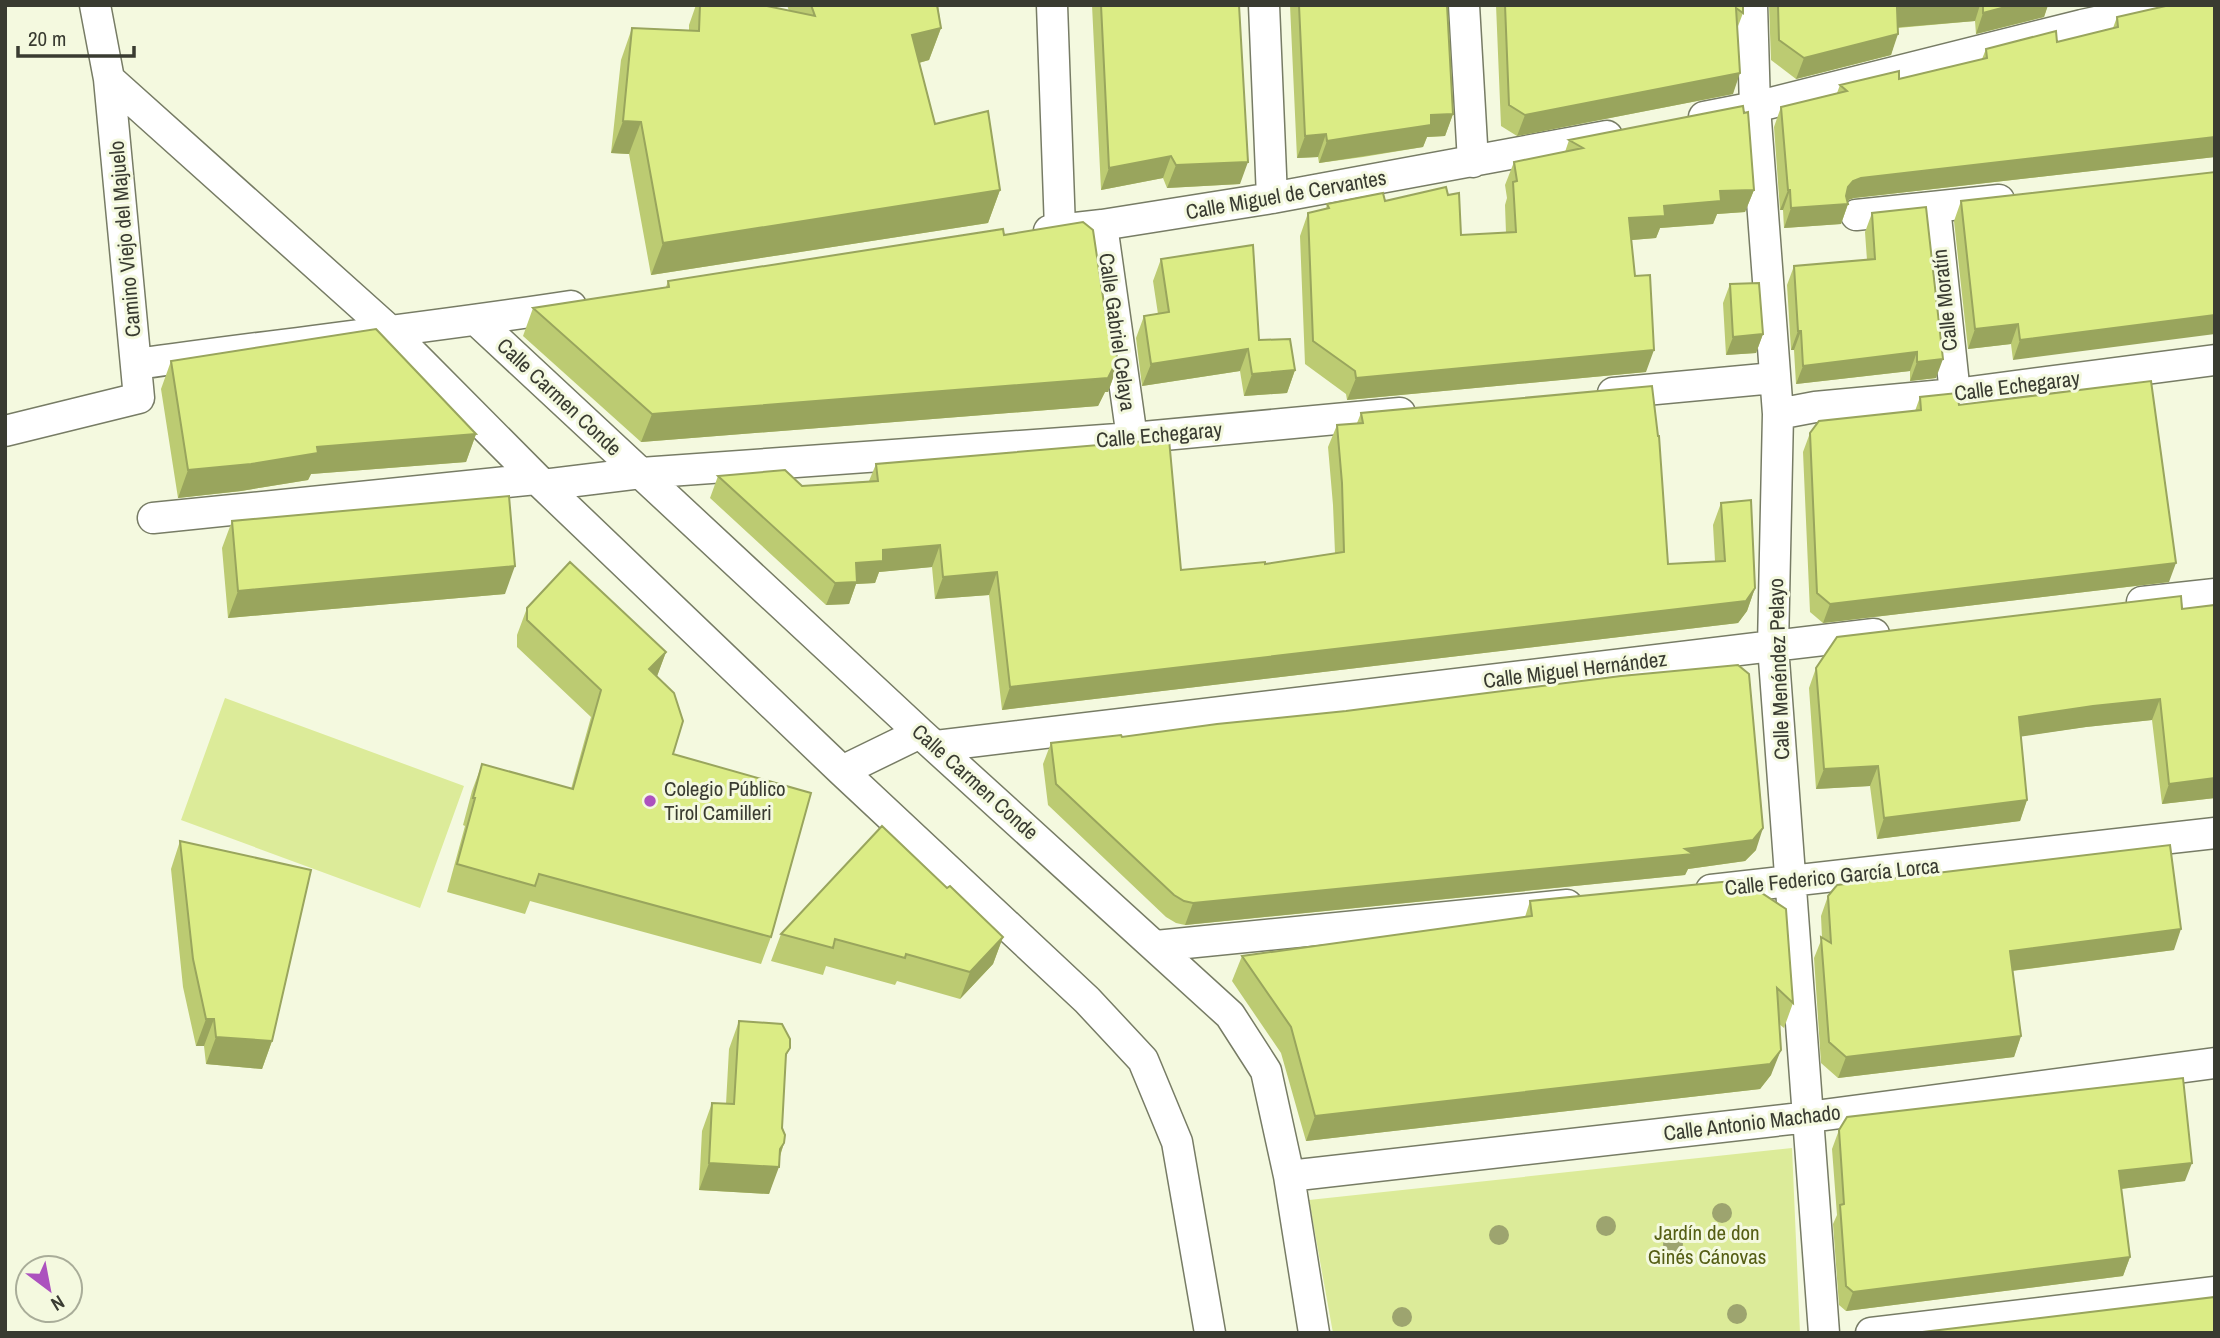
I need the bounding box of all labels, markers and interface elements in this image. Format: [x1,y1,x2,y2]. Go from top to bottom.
scale bar [18,14,133,58]
text: 20 m [28,24,66,53]
street label: Camino Viejo del Majuelo [101,140,148,338]
street label: Calle Miguel de Cervantes [1183,163,1388,226]
street label: Calle Moratín [1925,248,1964,352]
street label: Calle Gabriel Celaya [1092,251,1143,413]
street label: Calle Carmen Conde [491,331,628,462]
street label: Calle Echegaray [1952,363,2082,408]
street label: Calle Echegaray [1095,415,1224,454]
street label: Calle Menéndez Pelayo [1761,578,1796,760]
street label: Calle Miguel Hernández [1482,644,1669,695]
street label: Calle Carmen Conde [906,717,1045,846]
place label: Colegio Público Tirol Camilleri [664,774,786,827]
marker: Colegio Público Tirol Camilleri [642,793,658,809]
street label: Calle Federico García Lorca [1723,851,1941,902]
street label: Calle Antonio Machado [1662,1097,1842,1148]
park label: Jardín de don Ginés Cánovas [1648,1218,1766,1271]
north arrow [14,1254,84,1324]
text: N [46,1289,70,1317]

